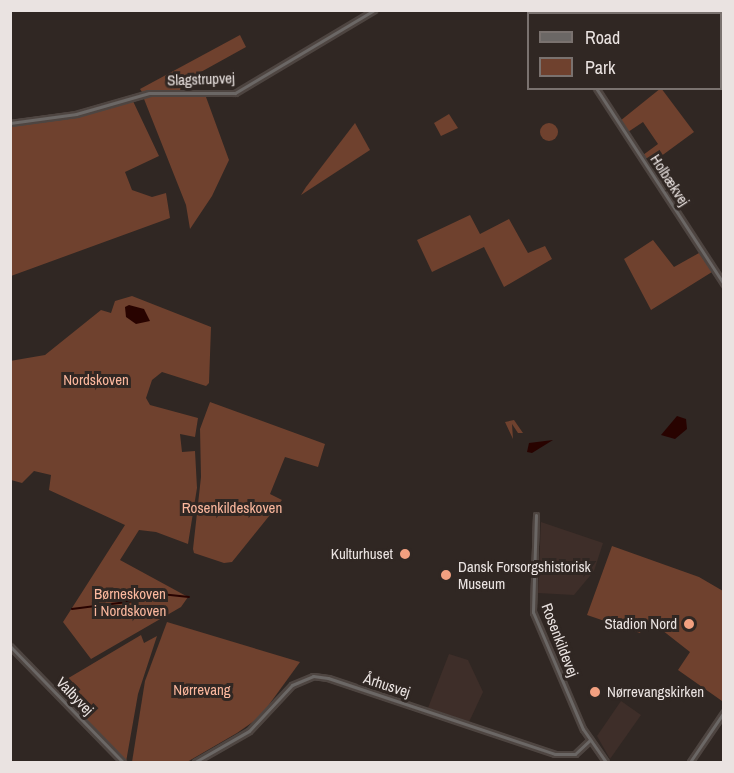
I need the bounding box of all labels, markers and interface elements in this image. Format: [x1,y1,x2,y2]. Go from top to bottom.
legend [527,12,722,90]
text: Road [585,25,620,50]
text: Park [585,55,615,80]
street label: Slagstrupvej [167,69,235,89]
street label: Holbækvej [647,151,693,209]
park label: Nordskoven [63,371,129,389]
park label: Rosenkildeskoven [182,499,282,517]
place label: Kulturhuset [331,545,393,563]
marker: Kulturhuset [398,547,412,561]
place label: Dansk Forsorgshistorisk Museum [458,557,591,592]
marker: Dansk Forsorgshistorisk Museum [439,568,453,582]
park label: Børneskoven i Nordskoven [94,584,166,619]
street label: Rosenkildevej [538,601,582,679]
place label: Stadion Nord [605,615,677,633]
marker: Stadion Nord [682,617,696,631]
street label: Århusvej [361,669,413,701]
street label: Valbyvej [53,673,97,719]
park label: Nørrevang [173,681,231,699]
place label: Nørrevangskirken [607,683,704,701]
marker: Nørrevangskirken [588,685,602,699]

